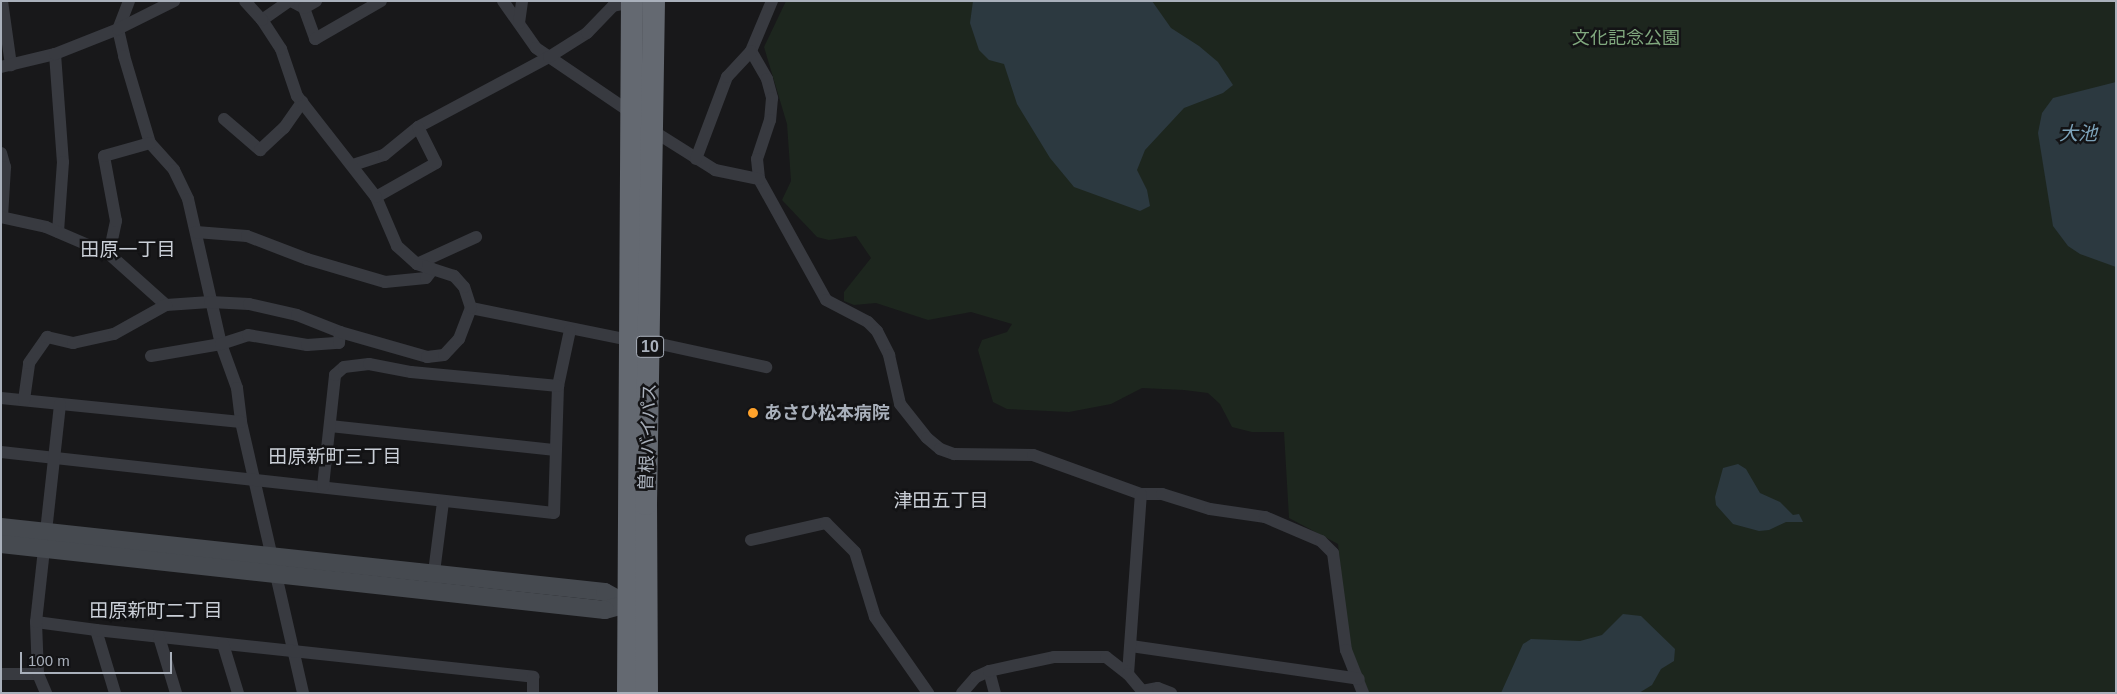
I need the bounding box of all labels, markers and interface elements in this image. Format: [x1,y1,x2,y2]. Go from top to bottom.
park label: 文化記念公園 [1572,27,1680,49]
water label: 大池 [2059,123,2097,145]
district label: 田原一丁目 [81,239,175,261]
road number: 10 [635,334,665,361]
street label: 曽根バイパス [635,383,661,491]
place label: あさひ松本病院 [764,402,890,424]
marker: あさひ松本病院 [746,406,760,420]
district label: 田原新町三丁目 [269,446,401,468]
district label: 津田五丁目 [894,490,988,512]
district label: 田原新町二丁目 [90,600,222,622]
scale bar [22,642,175,674]
text: 100 m [28,652,70,669]

